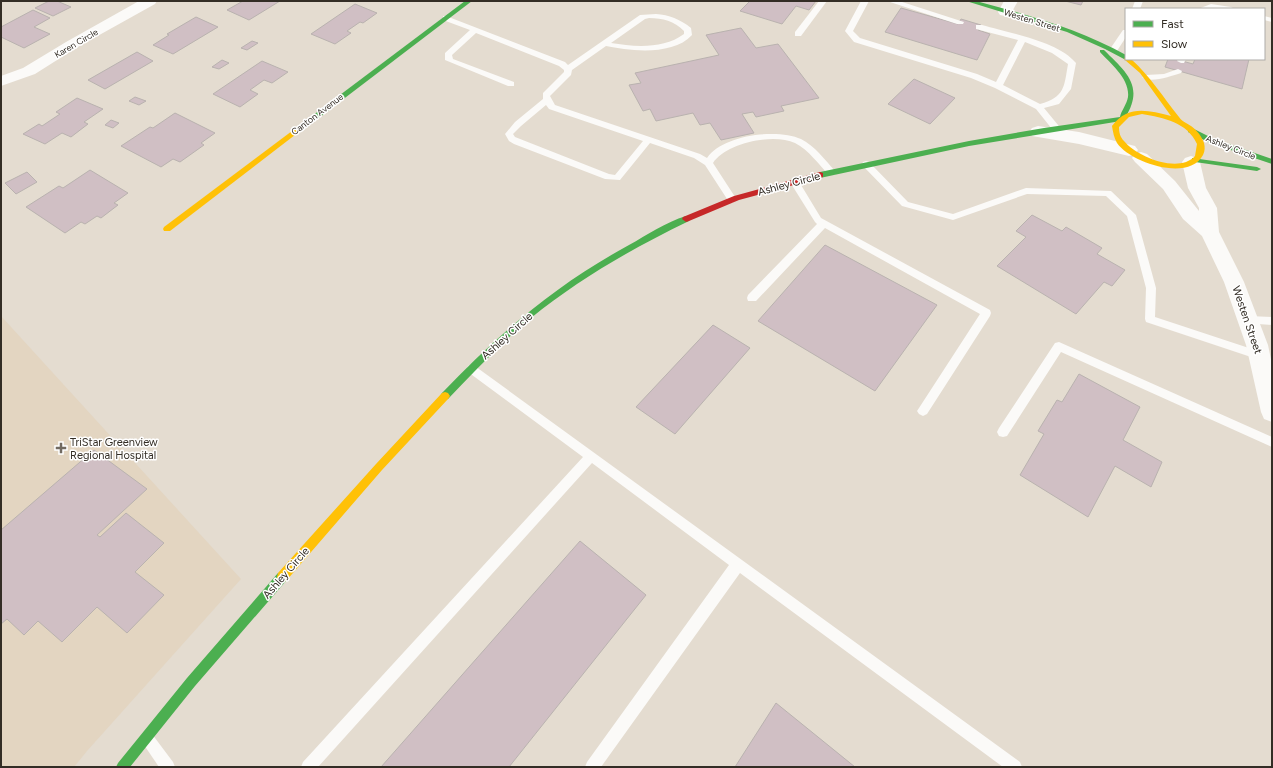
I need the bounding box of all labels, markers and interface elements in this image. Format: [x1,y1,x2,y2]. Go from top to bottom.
street label: Westen Street [1003,6,1062,34]
legend [1125,8,1265,60]
text: Fast [1161,17,1184,31]
street label: Karen Circle [52,26,100,60]
text: Slow [1161,37,1188,51]
street label: Canton Avenue [289,91,345,137]
street label: Ashley Circle [1205,132,1258,162]
street label: Ashley Circle [756,169,822,199]
street label: Westen Street [1229,284,1265,356]
street label: Ashley Circle [479,310,535,362]
place label: TriStar Greenview Regional Hospital [70,436,158,462]
marker: TriStar Greenview Regional Hospital [55,442,67,454]
street label: Ashley Circle [260,545,312,601]

